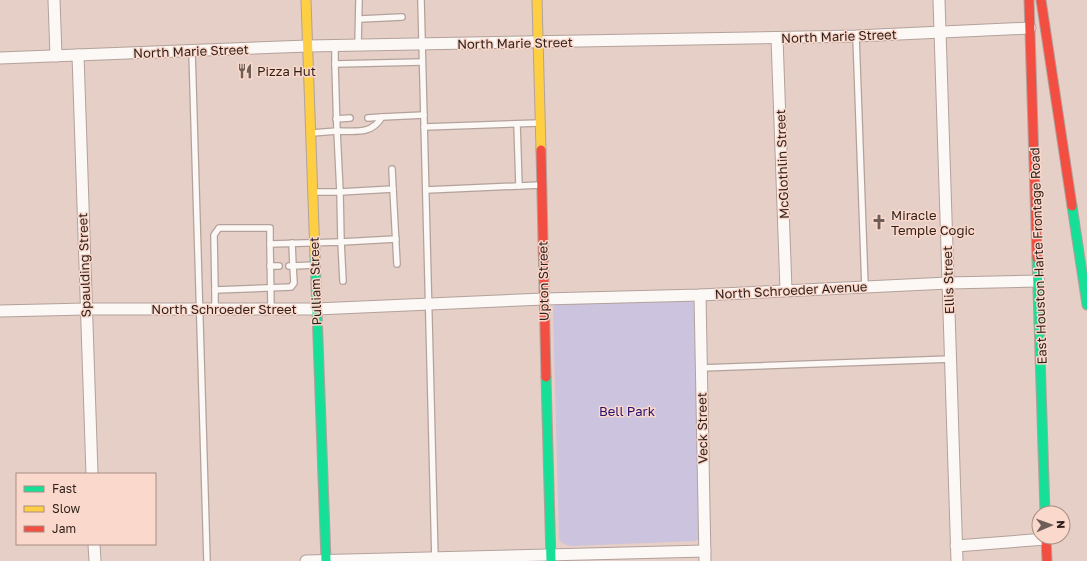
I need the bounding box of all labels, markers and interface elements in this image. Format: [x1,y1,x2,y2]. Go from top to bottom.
street label: North Marie Street [781,26,897,46]
street label: North Marie Street [457,34,573,52]
street label: North Marie Street [133,41,249,61]
restaurant icon: Pizza Hut [236,62,254,80]
place label: Pizza Hut [257,63,316,79]
street label: McGlothlin Street [772,109,792,219]
street label: East Houston Harte Frontage Road [1026,147,1050,365]
place label: Miracle Temple Cogic [891,207,975,238]
street label: Spaulding Street [74,212,94,318]
church icon: Miracle Temple Cogic [870,213,888,231]
street label: Pulliam Street [305,236,325,326]
street label: Upton Street [534,241,552,321]
street label: Ellis Street [939,246,957,314]
street label: North Schroeder Avenue [714,278,868,302]
street label: North Schroeder Street [151,301,297,317]
street label: Veck Street [693,392,711,464]
park label: Bell Park [599,403,656,419]
legend [16,473,156,545]
text: Fast [52,481,77,496]
text: Slow [52,501,80,516]
north arrow [1031,505,1071,545]
text: N [1055,520,1068,529]
text: Jam [52,521,76,536]

